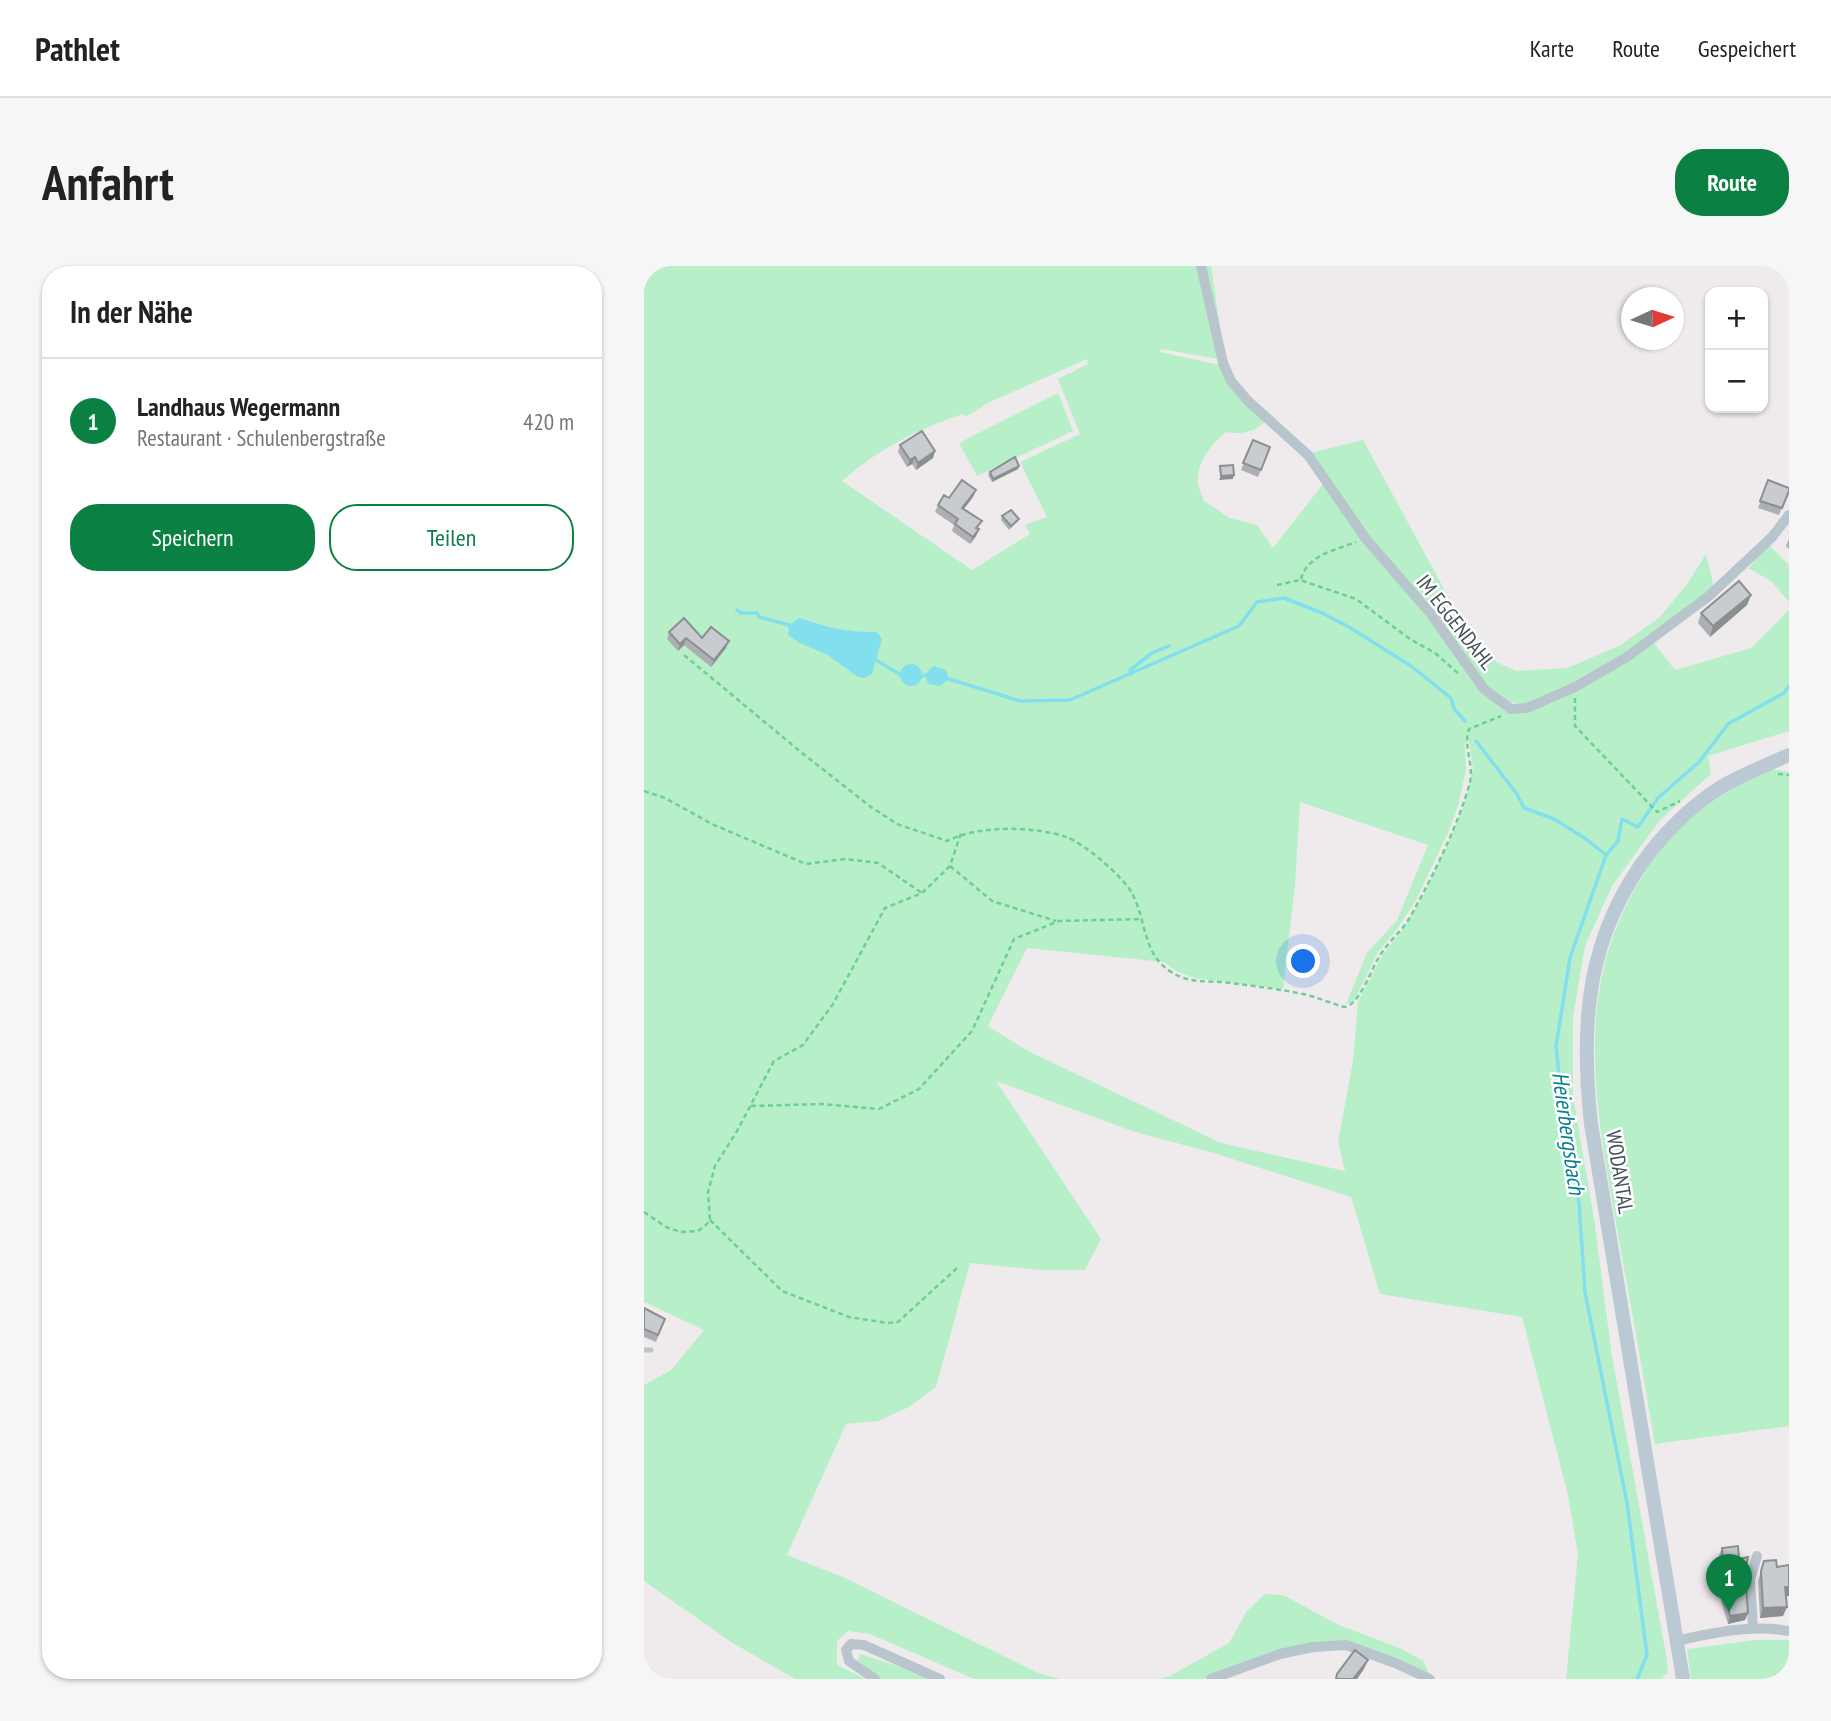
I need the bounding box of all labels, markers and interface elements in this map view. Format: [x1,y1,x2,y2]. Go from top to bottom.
text: Pathlet [35,27,120,70]
text: Karte [1530,33,1574,64]
text: Route [1612,33,1660,64]
text: Gespeichert [1698,33,1796,64]
button: Route [1675,149,1789,216]
text: Anfahrt [42,150,174,214]
north arrow [1621,287,1684,350]
map controls [1705,287,1768,413]
button: + [1705,287,1768,350]
text: In der Nähe [70,292,193,331]
button: − [1705,350,1768,413]
text: Landhaus Wegermann [137,390,340,423]
text: 1 [88,407,99,436]
text: 420 m [523,407,574,436]
text: Restaurant · Schulenbergstraße [137,423,386,452]
button: Speichern [70,504,315,571]
button: Teilen [329,504,574,571]
street label: IM EGGENDAHL [1411,569,1502,675]
your location [1286,944,1320,978]
water label: Heierbergsbach [1546,1070,1592,1198]
street label: WODANTAL [1600,1128,1640,1216]
pin: 1 [1706,1554,1752,1612]

